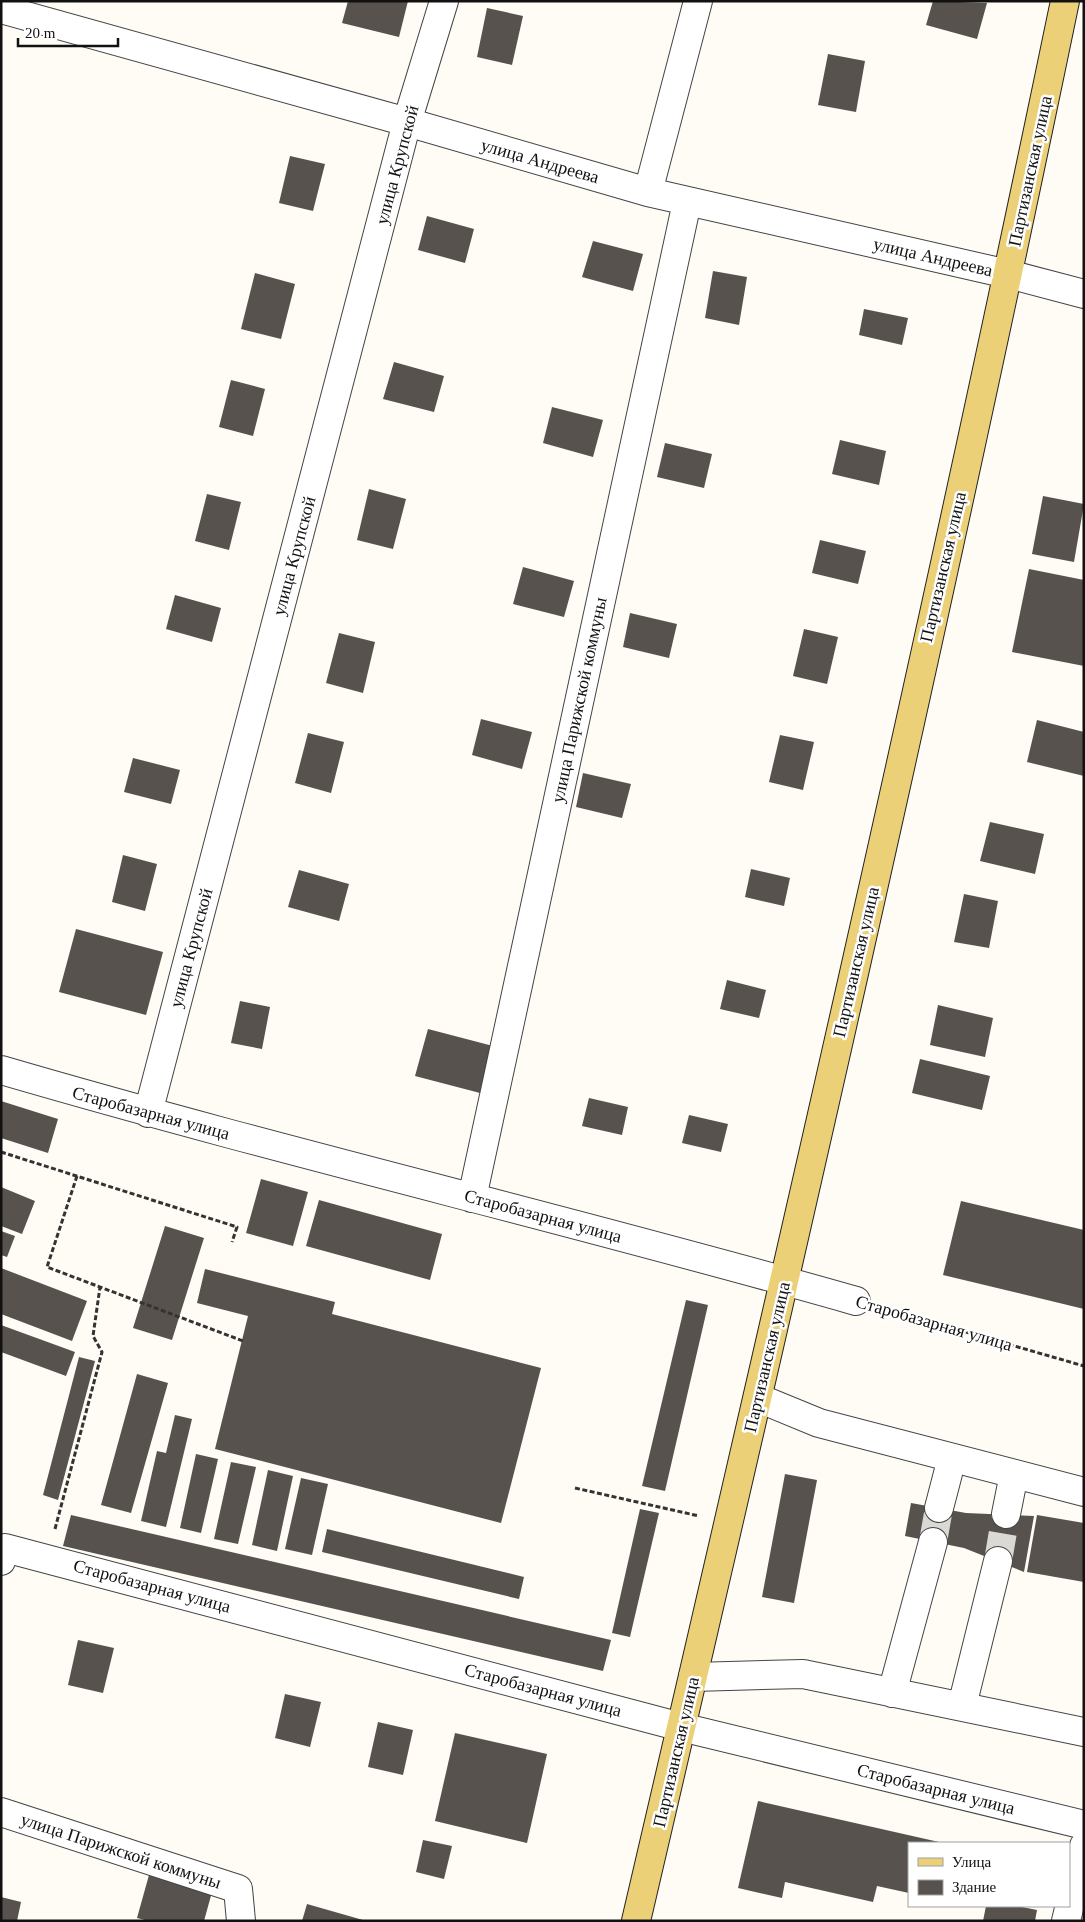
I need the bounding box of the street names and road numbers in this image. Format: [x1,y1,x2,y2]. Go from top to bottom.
street label: Партизанская улица [1004,94,1056,248]
street label: улица Крупской [371,103,423,227]
street label: улица Андреева [479,135,601,187]
street label: улица Андреева [871,234,995,280]
street label: Партизанская улица [916,490,970,644]
street label: улица Крупской [268,494,320,618]
street label: улица Парижской коммуны [547,595,611,805]
street label: Партизанская улица [829,885,883,1039]
street label: улица Крупской [165,886,217,1010]
street label: Старобазарная улица [70,1082,232,1144]
street label: Старобазарная улица [462,1185,624,1247]
street label: Партизанская улица [740,1280,794,1434]
street label: Старобазарная улица [853,1291,1015,1355]
street label: Старобазарная улица [71,1555,233,1617]
street label: Старобазарная улица [462,1659,624,1721]
street label: Партизанская улица [649,1675,703,1829]
street label: Старобазарная улица [855,1760,1017,1818]
street label: улица Парижской коммуны [18,1809,224,1893]

